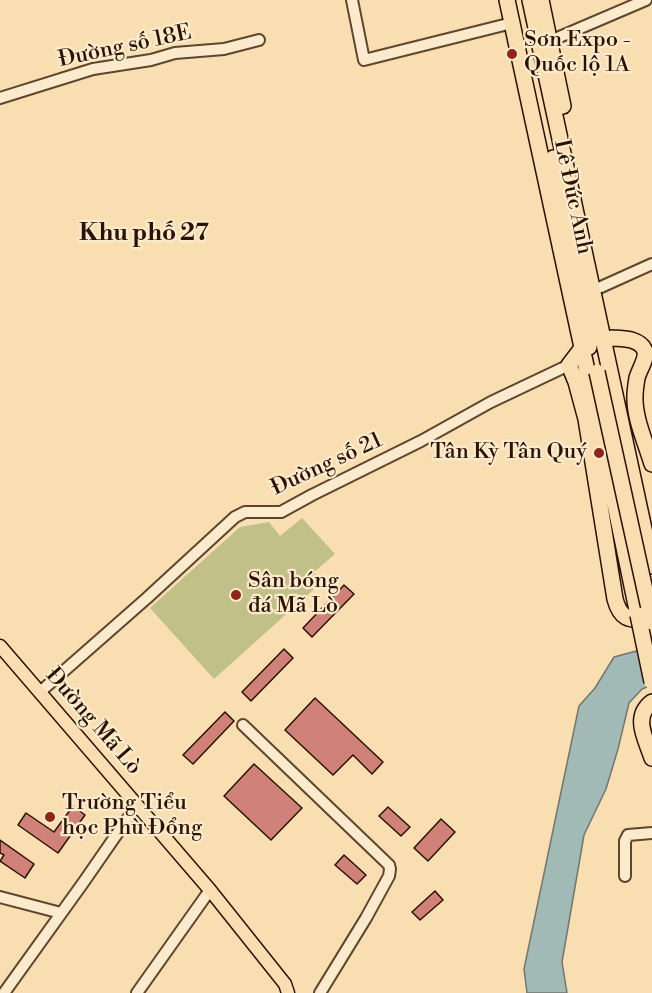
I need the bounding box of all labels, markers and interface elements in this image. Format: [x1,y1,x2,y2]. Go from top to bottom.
street label: Đường số 18E [56,20,194,74]
place label: Sơn Expo - Quốc lộ 1A [524,28,631,80]
marker: Sơn Expo - Quốc lộ 1A [505,47,519,61]
street label: Lê Đức Anh [547,137,597,257]
district label: Khu phố 27 [79,220,209,248]
street label: Đường số 21 [267,428,387,502]
place label: Tân Kỳ Tân Quý [430,440,587,466]
marker: Tân Kỳ Tân Quý [592,446,606,460]
place label: Sân bóng đá Mã Lò [248,569,339,620]
marker: Sân bóng đá Mã Lò [229,588,243,602]
street label: Đường Mã Lò [39,663,147,781]
place label: Trường Tiểu học Phù Đổng [62,791,202,842]
marker: Trường Tiểu học Phù Đổng [43,810,57,824]

